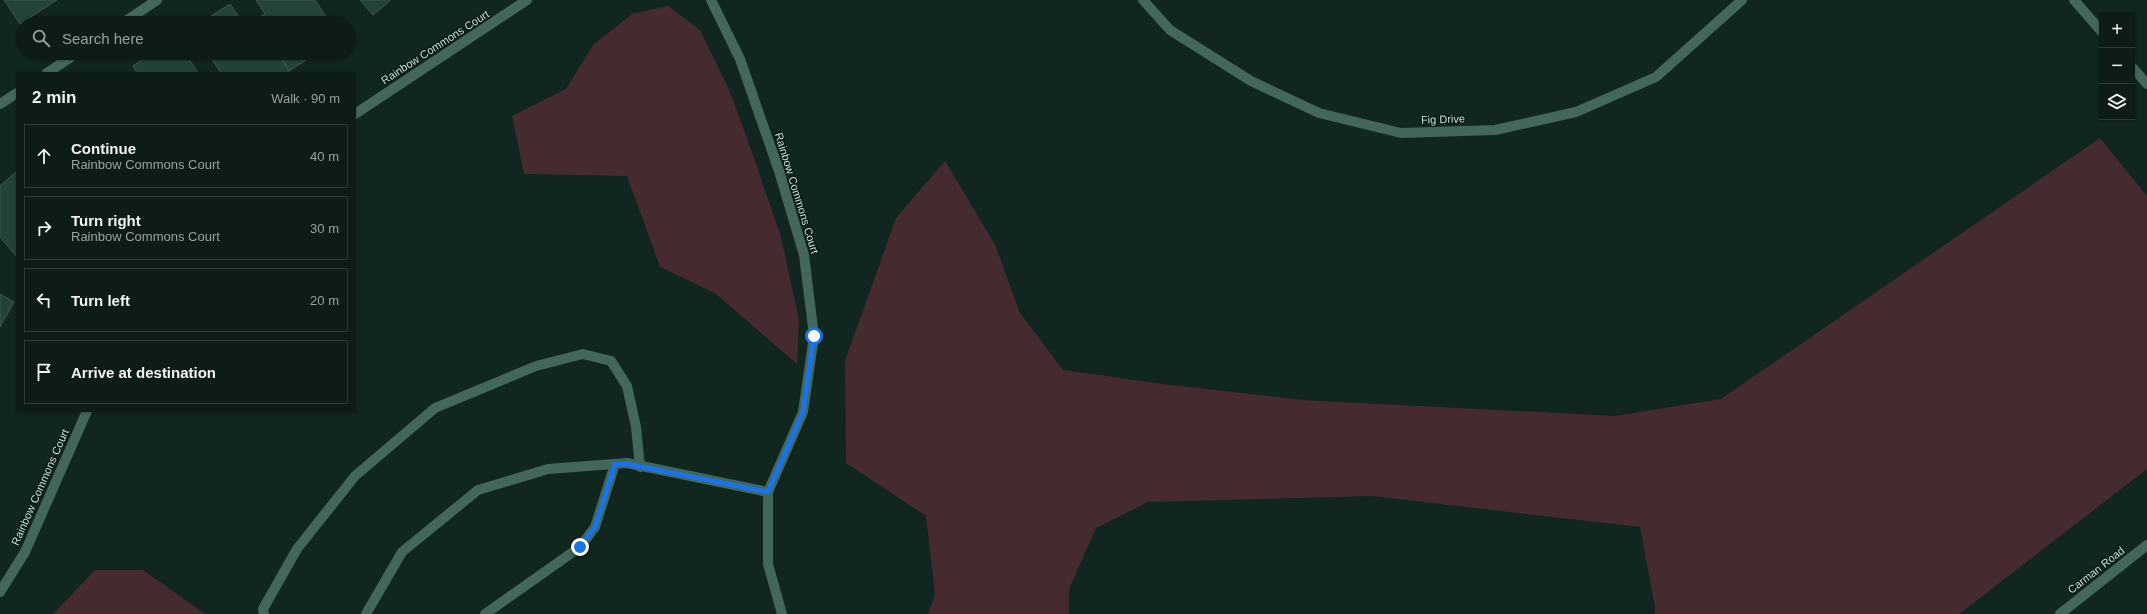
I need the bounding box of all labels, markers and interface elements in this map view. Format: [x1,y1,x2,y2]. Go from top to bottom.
street label: Rainbow Commons Court [379,8,491,86]
map controls [2099,12,2135,120]
button: + [2099,12,2135,48]
search box [16,16,356,60]
icon: search [30,27,52,49]
text: Search here [62,30,144,47]
button: − [2099,48,2135,84]
button: layers [2099,84,2135,120]
text: 2 min [32,88,76,107]
text: Walk · 90 m [271,91,340,106]
street label: Fig Drive [1421,112,1465,126]
street label: Rainbow Commons Court [773,131,821,255]
text: Continue [71,140,136,157]
icon: ahead [33,145,55,167]
text: 40 m [310,149,339,164]
text: Rainbow Commons Court [71,157,220,172]
text: Turn right [71,212,141,229]
icon: right [33,217,55,239]
text: 30 m [310,221,339,236]
text: Rainbow Commons Court [71,229,220,244]
icon: left [33,289,55,311]
text: Turn left [71,292,130,309]
text: 20 m [310,293,339,308]
route start [805,327,823,345]
icon: arrive [33,361,55,383]
text: Arrive at destination [71,364,216,381]
street label: Rainbow Commons Court [9,427,71,547]
route end [571,538,589,556]
street label: Carman Road [2065,544,2127,596]

